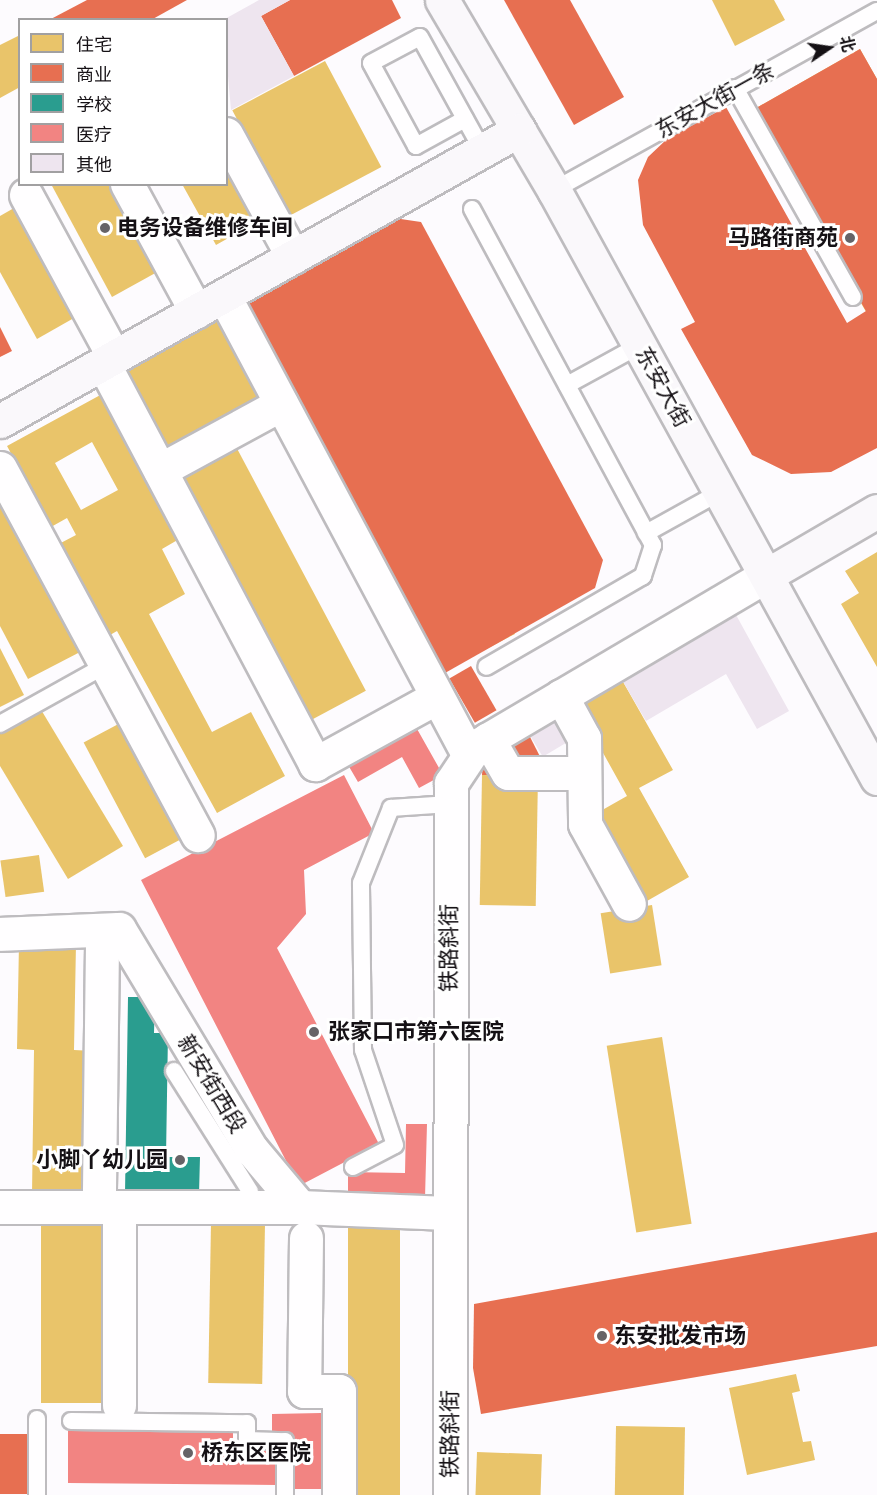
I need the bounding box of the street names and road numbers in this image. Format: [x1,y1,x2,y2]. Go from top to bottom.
street label: 东安大街一条 [651,56,779,144]
street label: 东安大街 [630,342,696,432]
street label: 铁路斜街 [436,904,462,992]
street label: 新安街西段 [172,1030,252,1138]
street label: 铁路斜街 [437,1390,463,1478]

